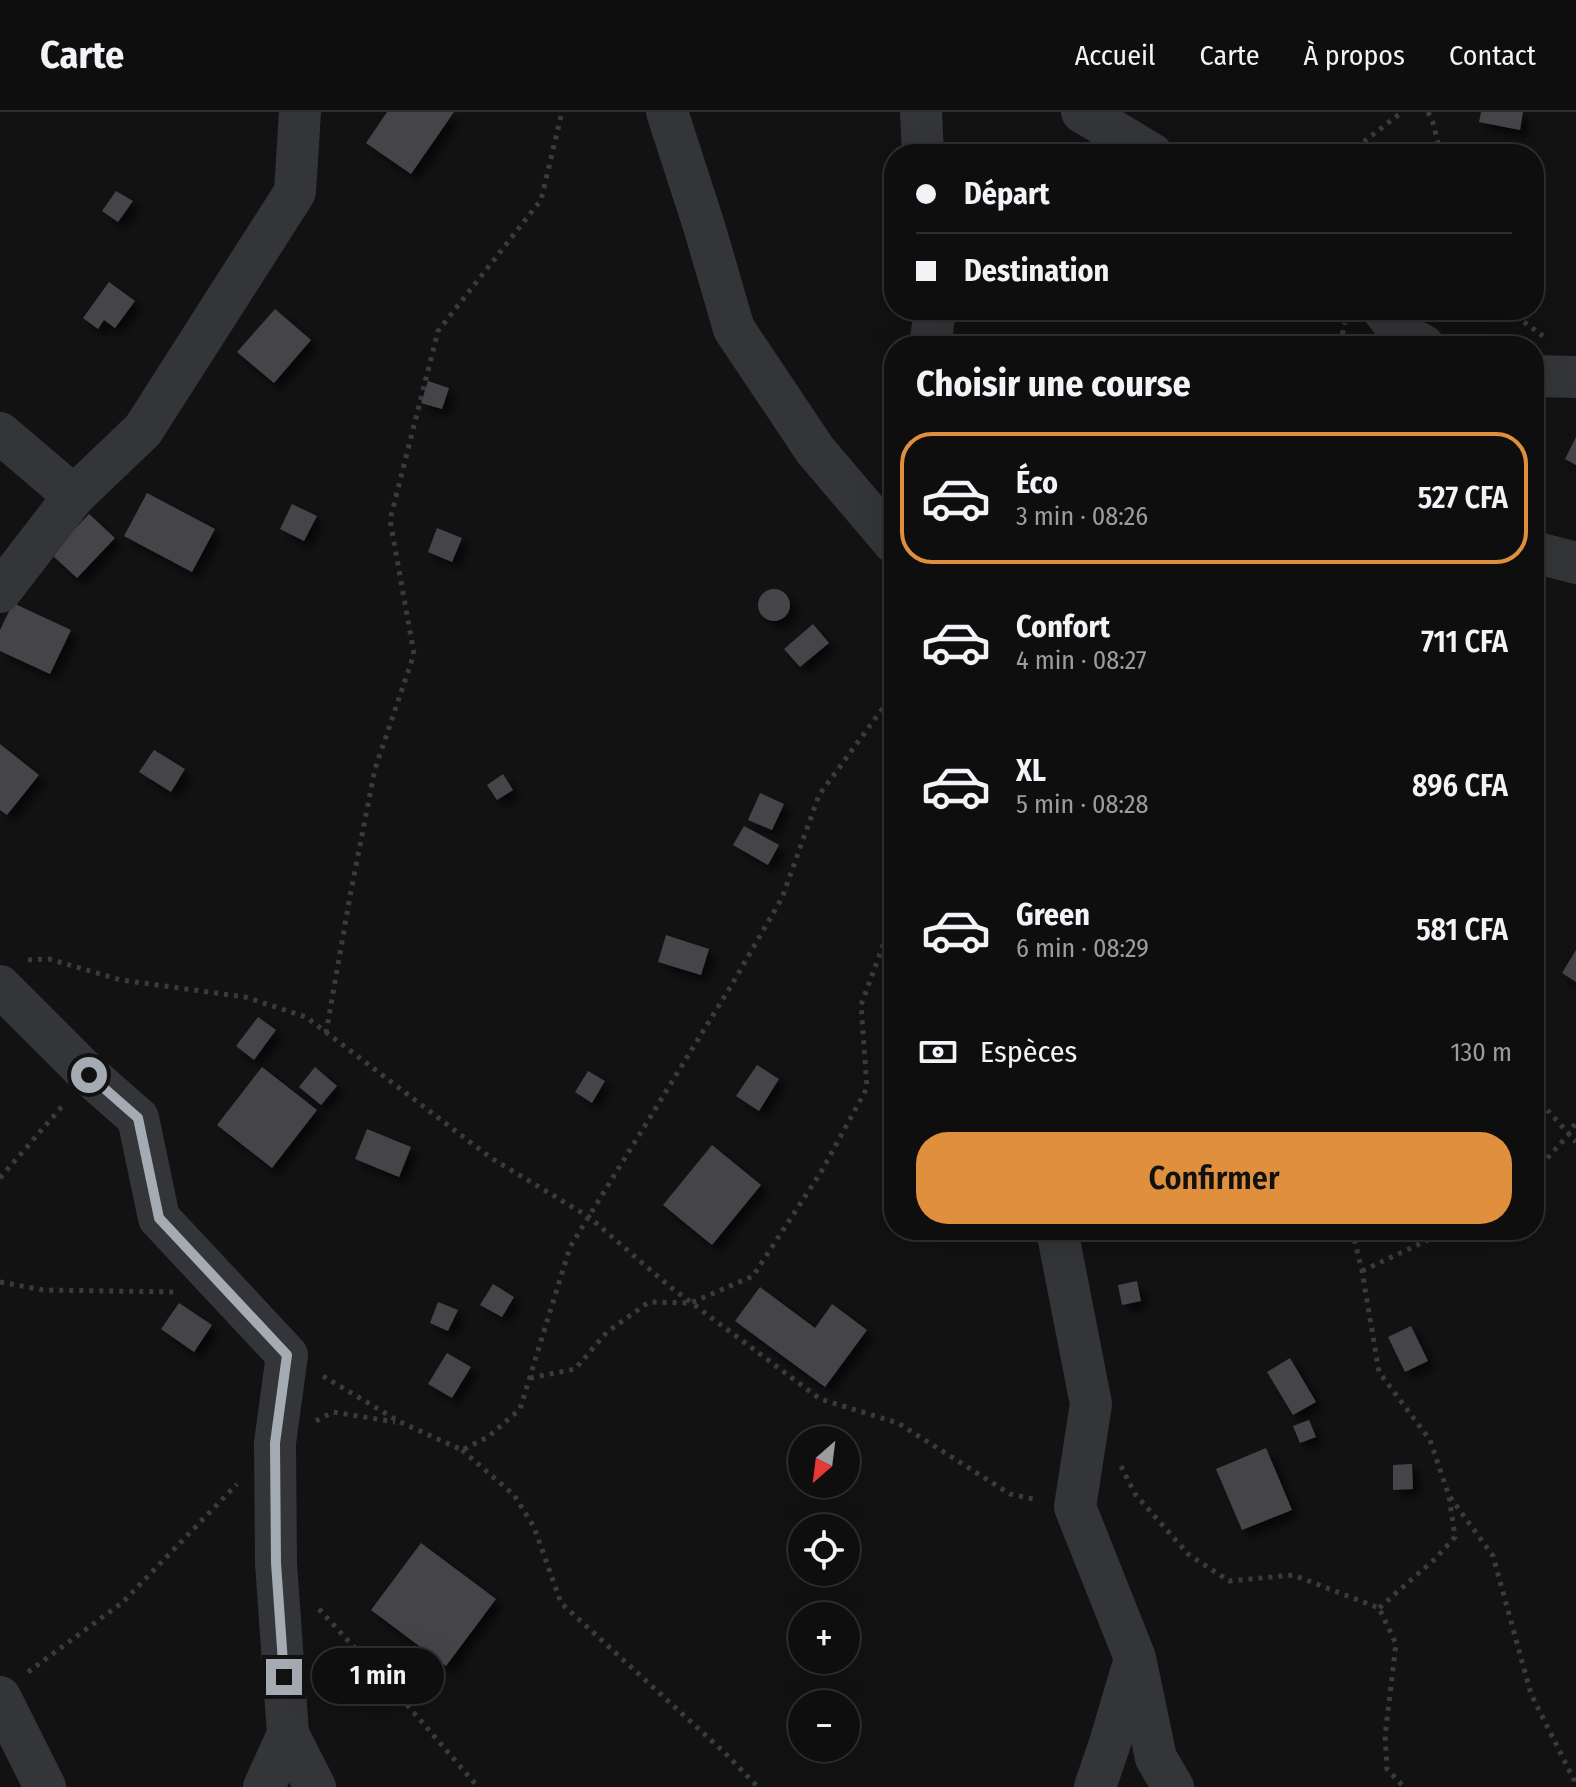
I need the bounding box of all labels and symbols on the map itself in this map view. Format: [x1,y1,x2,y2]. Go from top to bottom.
route start [71,1057,107,1093]
north arrow [788,1426,860,1498]
callout: 1 min [312,1649,444,1705]
route end [266,1659,302,1695]

